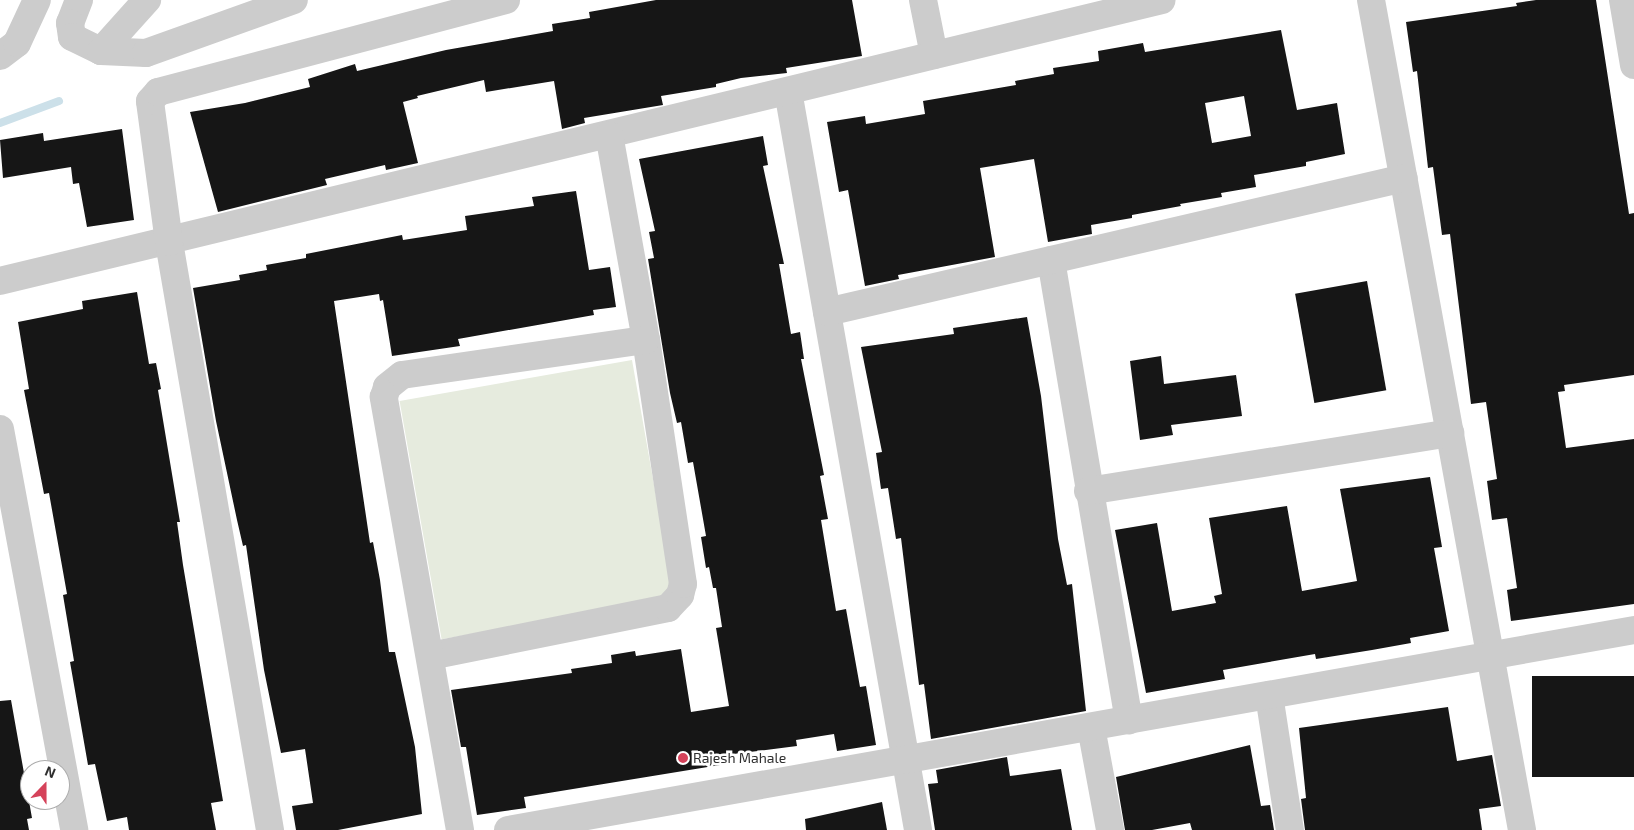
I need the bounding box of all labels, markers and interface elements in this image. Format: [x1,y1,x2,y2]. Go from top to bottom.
place label: Rajesh Mahale [693,750,786,766]
marker: Rajesh Mahale [677,752,689,764]
north arrow [20,760,70,810]
text: N [43,762,58,781]

